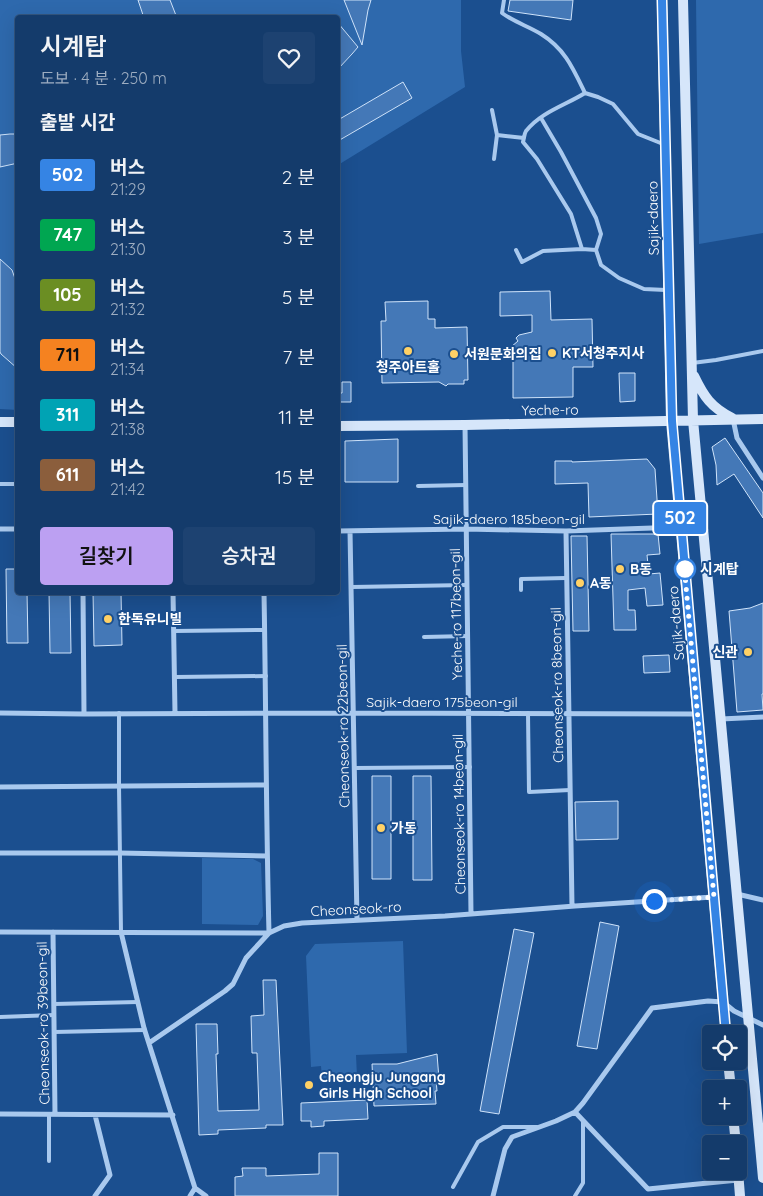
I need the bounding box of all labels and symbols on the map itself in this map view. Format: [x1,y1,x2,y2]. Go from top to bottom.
street label: Sajik-daero [643,181,663,255]
place label: KT서청주지사 [562,344,644,362]
marker: 청주아트홀 [402,345,414,357]
place label: 서원문화의집 [464,345,541,363]
marker: KT서청주지사 [546,347,558,359]
marker: 서원문화의집 [448,348,460,360]
place label: 청주아트홀 [376,358,440,376]
street label: Yeche-ro [521,401,579,419]
line badge: 502 [651,502,709,534]
street label: Sajik-daero 185beon-gil [433,510,585,528]
street label: Yeche-ro 117beon-gil [446,548,466,680]
marker: 시계탑 [674,558,696,580]
place label: B동 [630,560,652,578]
place label: 시계탑 [700,560,739,578]
marker: B동 [614,563,626,575]
place label: A동 [590,574,612,592]
marker: A동 [574,577,586,589]
street label: Sajik-daero [664,585,688,661]
street label: Cheonseok-ro 8beon-gil [547,607,567,763]
place label: 한독유니빌 [118,610,182,628]
marker: 한독유니빌 [102,613,114,625]
place label: 신관 [712,643,738,661]
street label: Cheonseok-ro 22beon-gil [333,644,353,808]
marker: 신관 [742,646,754,658]
street label: Sajik-daero 175beon-gil [366,693,518,711]
street label: Cheonseok-ro 14beon-gil [449,734,469,894]
place label: 가동 [391,819,417,837]
marker: 가동 [375,822,387,834]
your location [642,889,667,914]
street label: Cheonseok-ro [310,898,402,920]
street label: Cheonseok-ro 39beon-gil [33,941,53,1105]
place label: Cheongju Jungang Girls High School [319,1068,446,1102]
marker: Cheongju Jungang Girls High School [303,1079,315,1091]

